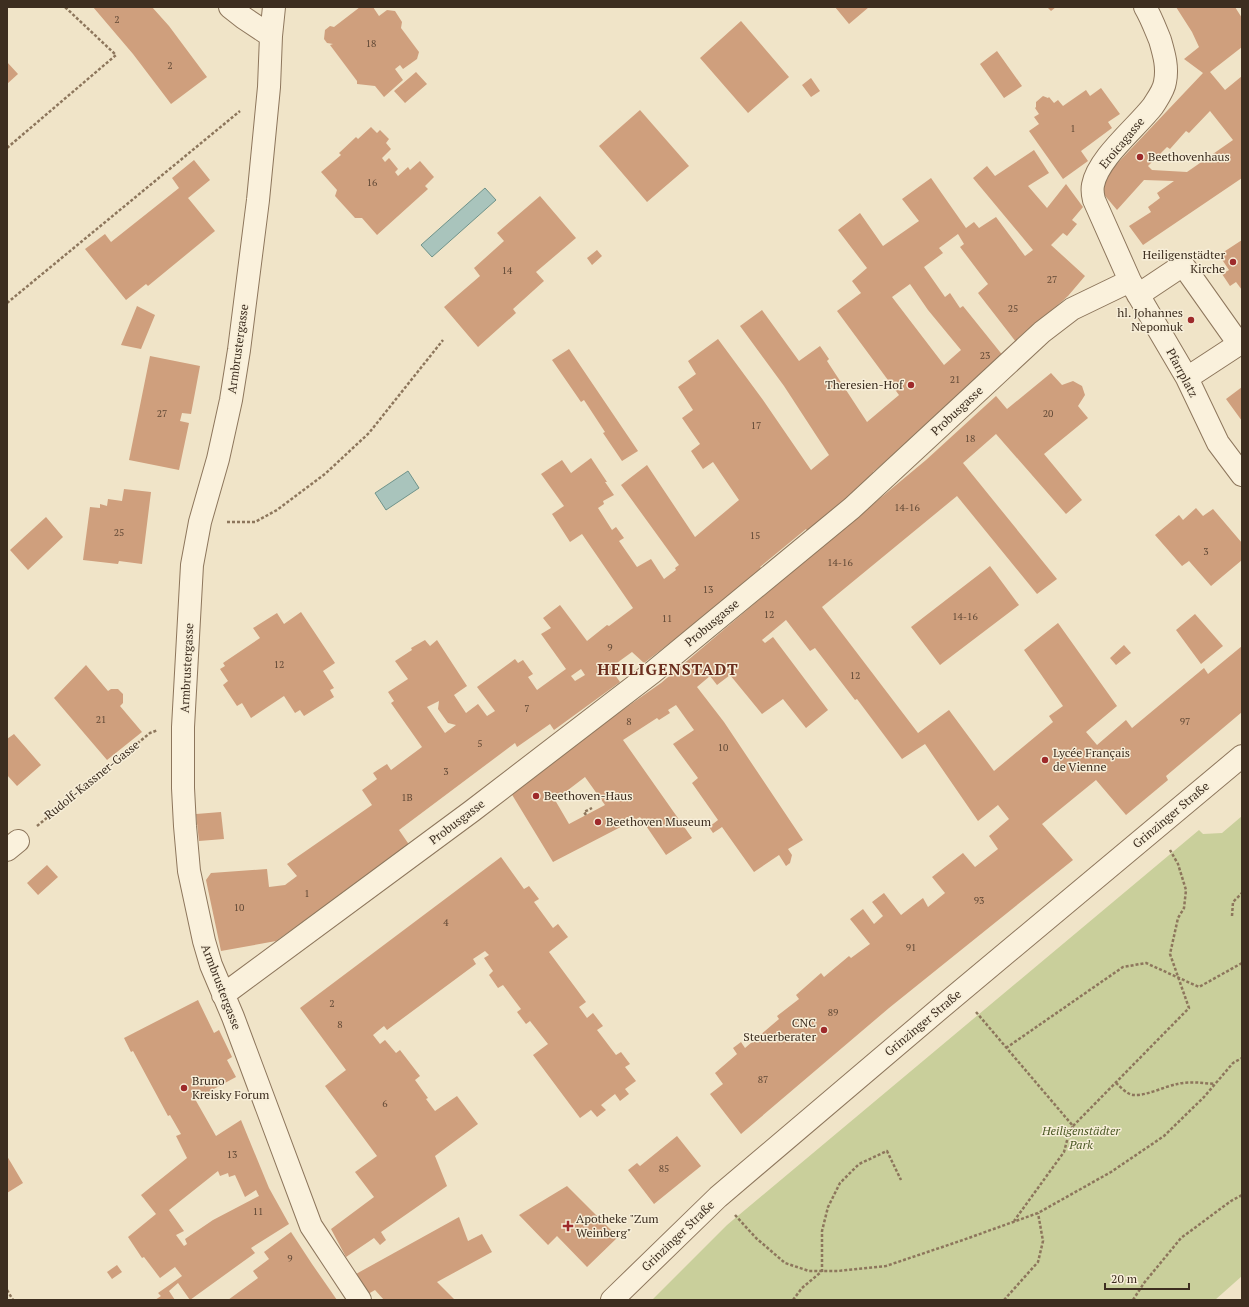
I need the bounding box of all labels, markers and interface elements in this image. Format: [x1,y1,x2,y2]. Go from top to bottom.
house number: 2 [114,13,120,26]
house number: 18 [366,37,376,50]
house number: 2 [167,59,173,72]
street label: Eroicagasse [1096,114,1147,171]
house number: 1 [1070,122,1076,135]
place label: Beethovenhaus [1148,149,1230,164]
marker: Beethovenhaus [1135,152,1145,162]
house number: 16 [367,176,378,189]
place label: Heiligenstädter Kirche [1142,247,1225,276]
marker: Heiligenstädter Kirche [1228,257,1238,267]
house number: 14 [502,264,513,277]
house number: 27 [1047,273,1057,286]
house number: 25 [1008,302,1018,315]
street label: Armbrustergasse [224,303,251,395]
place label: hl. Johannes Nepomuk [1117,305,1184,334]
marker: hl. Johannes Nepomuk [1186,315,1196,325]
street label: Pfarrplatz [1163,346,1202,400]
house number: 23 [980,349,990,362]
house number: 21 [950,373,960,386]
place label: Theresien-Hof [825,377,904,392]
marker: Theresien-Hof [906,380,916,390]
street label: Probusgasse [927,383,986,439]
house number: 27 [157,407,167,420]
house number: 20 [1043,407,1053,420]
house number: 17 [751,419,761,432]
house number: 18 [965,432,975,445]
house number: 14-16 [894,501,920,514]
house number: 25 [114,526,124,539]
house number: 15 [750,529,760,542]
house number: 3 [1203,545,1209,558]
house number: 14-16 [827,556,853,569]
house number: 13 [703,583,713,596]
street label: Probusgasse [682,596,742,650]
house number: 12 [764,608,774,621]
house number: 14-16 [952,610,978,623]
house number: 11 [662,612,672,625]
street label: Armbrustergasse [177,622,196,713]
house number: 9 [607,641,613,654]
house number: 12 [274,658,284,671]
district label: HEILIGENSTADT [597,658,739,680]
house number: 12 [850,669,860,682]
house number: 7 [524,702,530,715]
house number: 21 [96,713,106,726]
house number: 8 [626,715,632,728]
house number: 97 [1180,715,1190,728]
street label: Rudolf-Kassner-Gasse [41,737,142,822]
house number: 5 [477,737,483,750]
house number: 10 [718,741,728,754]
place label: Lycée Français de Vienne [1053,745,1130,774]
marker: Lycée Français de Vienne [1040,755,1050,765]
house number: 3 [443,765,449,778]
street label: Grinzinger Straße [1129,778,1212,851]
place label: Beethoven-Haus [544,788,632,803]
house number: 1B [401,791,413,804]
marker: Beethoven-Haus [531,791,541,801]
street label: Probusgasse [426,796,487,847]
place label: Beethoven Museum [606,814,712,829]
marker: Beethoven Museum [593,817,603,827]
house number: 1 [304,887,310,900]
house number: 93 [974,894,984,907]
house number: 10 [234,901,244,914]
house number: 4 [443,916,449,929]
house number: 91 [906,941,916,954]
street label: Armbrustergasse [198,942,245,1032]
street label: Grinzinger Straße [881,986,964,1059]
house number: 2 [329,997,335,1010]
house number: 89 [828,1006,838,1019]
place label: CNC Steuerberater [743,1015,816,1044]
house number: 8 [337,1018,343,1031]
marker: CNC Steuerberater [819,1025,829,1035]
place label: Bruno Kreisky Forum [192,1073,270,1102]
house number: 87 [758,1073,768,1086]
marker: Bruno Kreisky Forum [179,1083,189,1093]
house number: 6 [382,1097,388,1110]
park label: Heiligenstädter Park [1041,1123,1121,1152]
house number: 13 [227,1148,237,1161]
house number: 85 [659,1162,669,1175]
street label: Grinzinger Straße [638,1197,717,1274]
house number: 11 [253,1205,263,1218]
place label: Apotheke "Zum Weinberg" [576,1211,659,1240]
marker: Apotheke "Zum Weinberg" [563,1221,573,1231]
house number: 9 [287,1252,293,1265]
scale bar [1105,1265,1189,1291]
text: 20 m [1111,1271,1138,1286]

